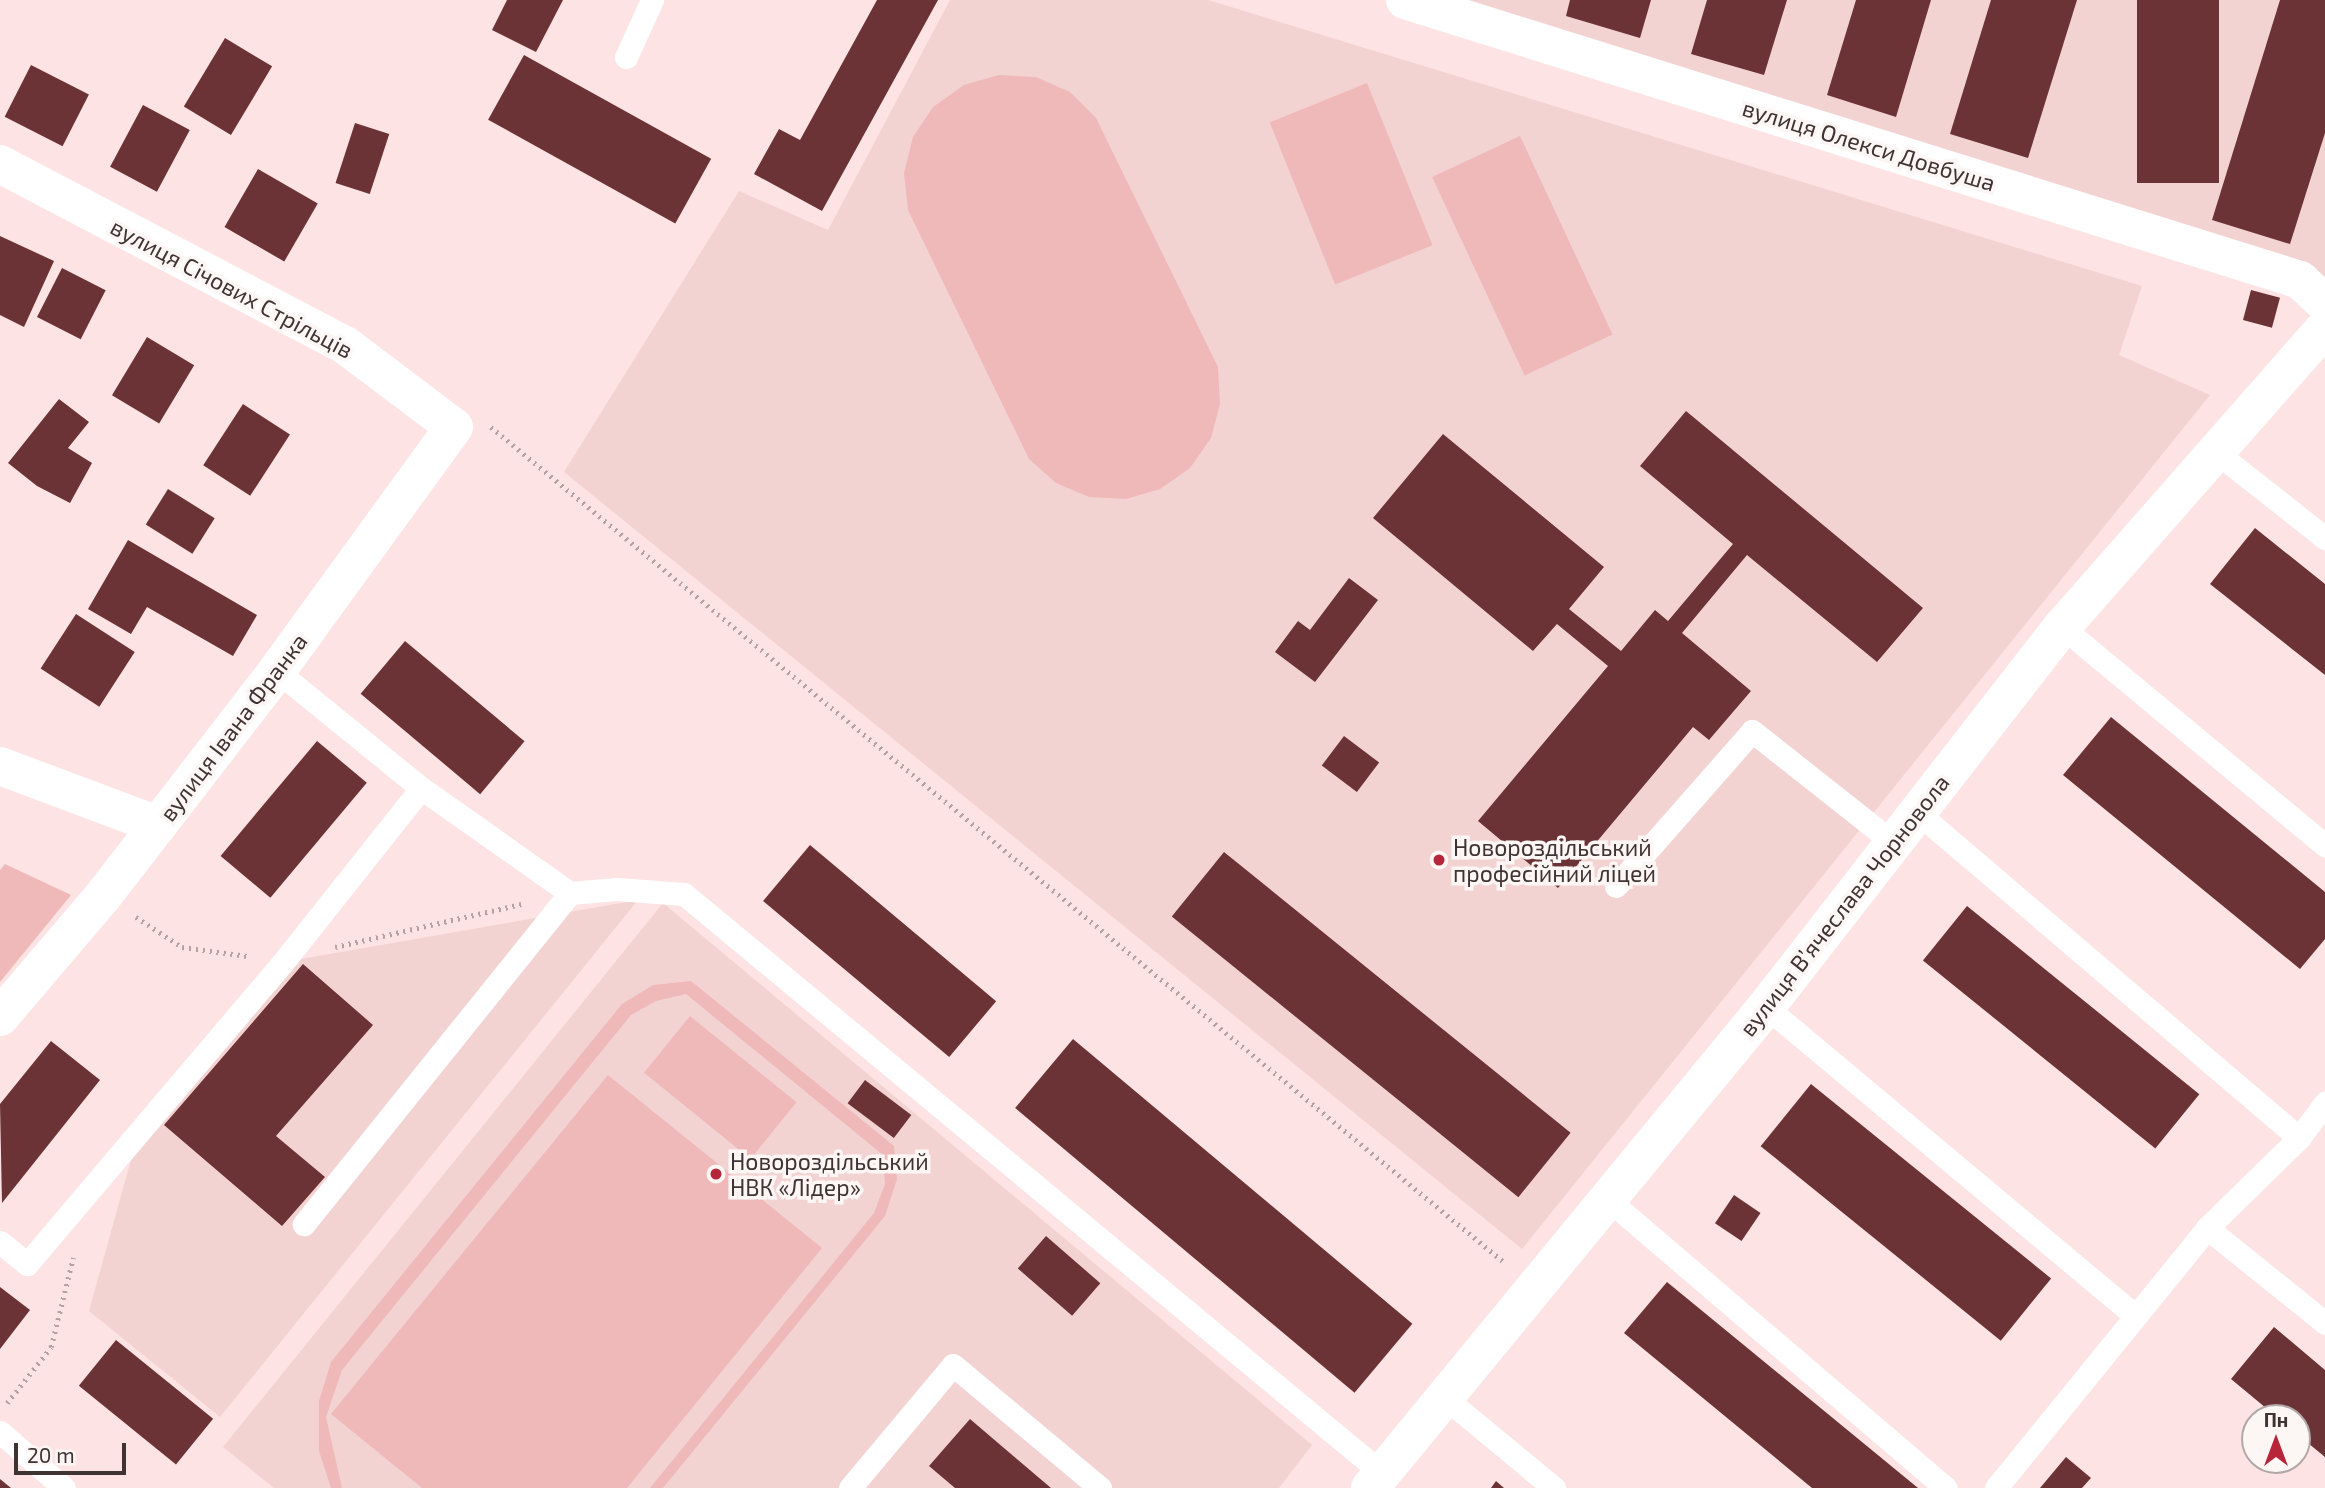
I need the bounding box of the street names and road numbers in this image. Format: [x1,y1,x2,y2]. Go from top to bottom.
street label: вулиця Олекси Довбуша [1739,93,1999,197]
street label: вулиця Січових Стрільців [106,212,358,364]
street label: вулиця Івана Франка [153,628,313,826]
street label: вулиця Вʼячеслава Чорновола [1733,769,1955,1041]

